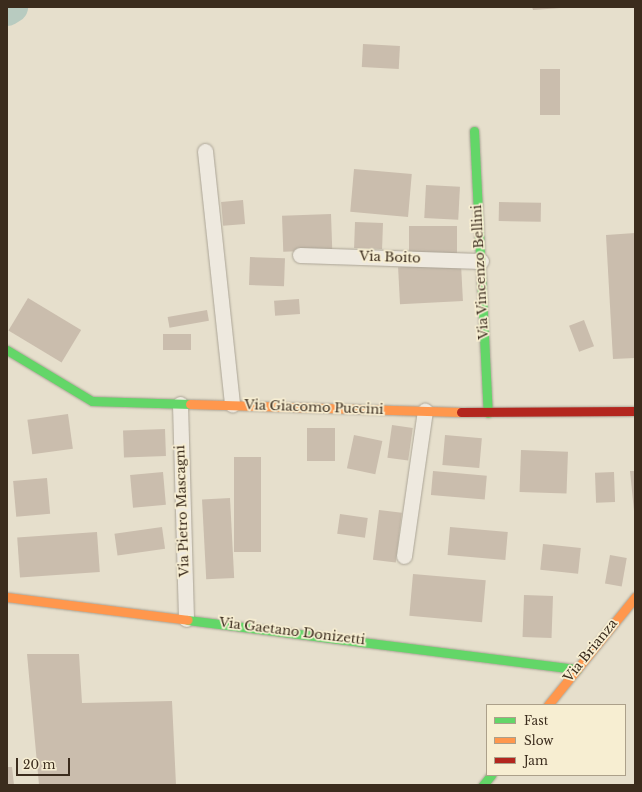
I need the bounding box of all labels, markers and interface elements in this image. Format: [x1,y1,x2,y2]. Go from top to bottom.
street label: Via Vincenzo Bellini [470,204,492,340]
street label: Via Boito [359,249,421,267]
street label: Via Giacomo Puccini [244,398,384,418]
street label: Via Pietro Mascagni [173,445,193,577]
street label: Via Gaetano Donizetti [218,615,366,649]
street label: Via Brianza [561,616,621,686]
legend [486,704,626,776]
text: Fast [524,713,548,728]
text: Slow [524,733,553,748]
scale bar [18,750,72,776]
text: Jam [524,753,548,768]
text: 20 m [23,757,55,772]

